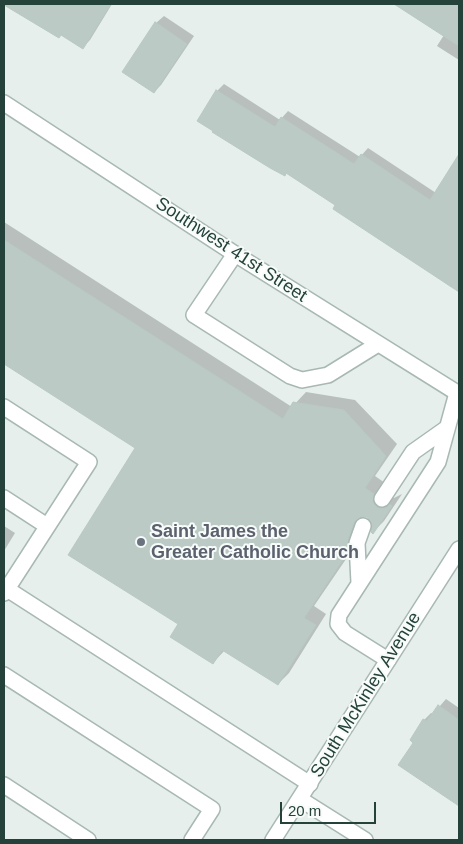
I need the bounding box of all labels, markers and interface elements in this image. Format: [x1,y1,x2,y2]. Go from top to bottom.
street label: Southwest 41st Street [151,193,311,307]
place label: Saint James the Greater Catholic Church [151,521,359,564]
marker: Saint James the Greater Catholic Church [135,536,147,548]
street label: South McKinley Avenue [306,608,426,782]
scale bar [283,792,379,824]
text: 20 m [288,802,321,819]

